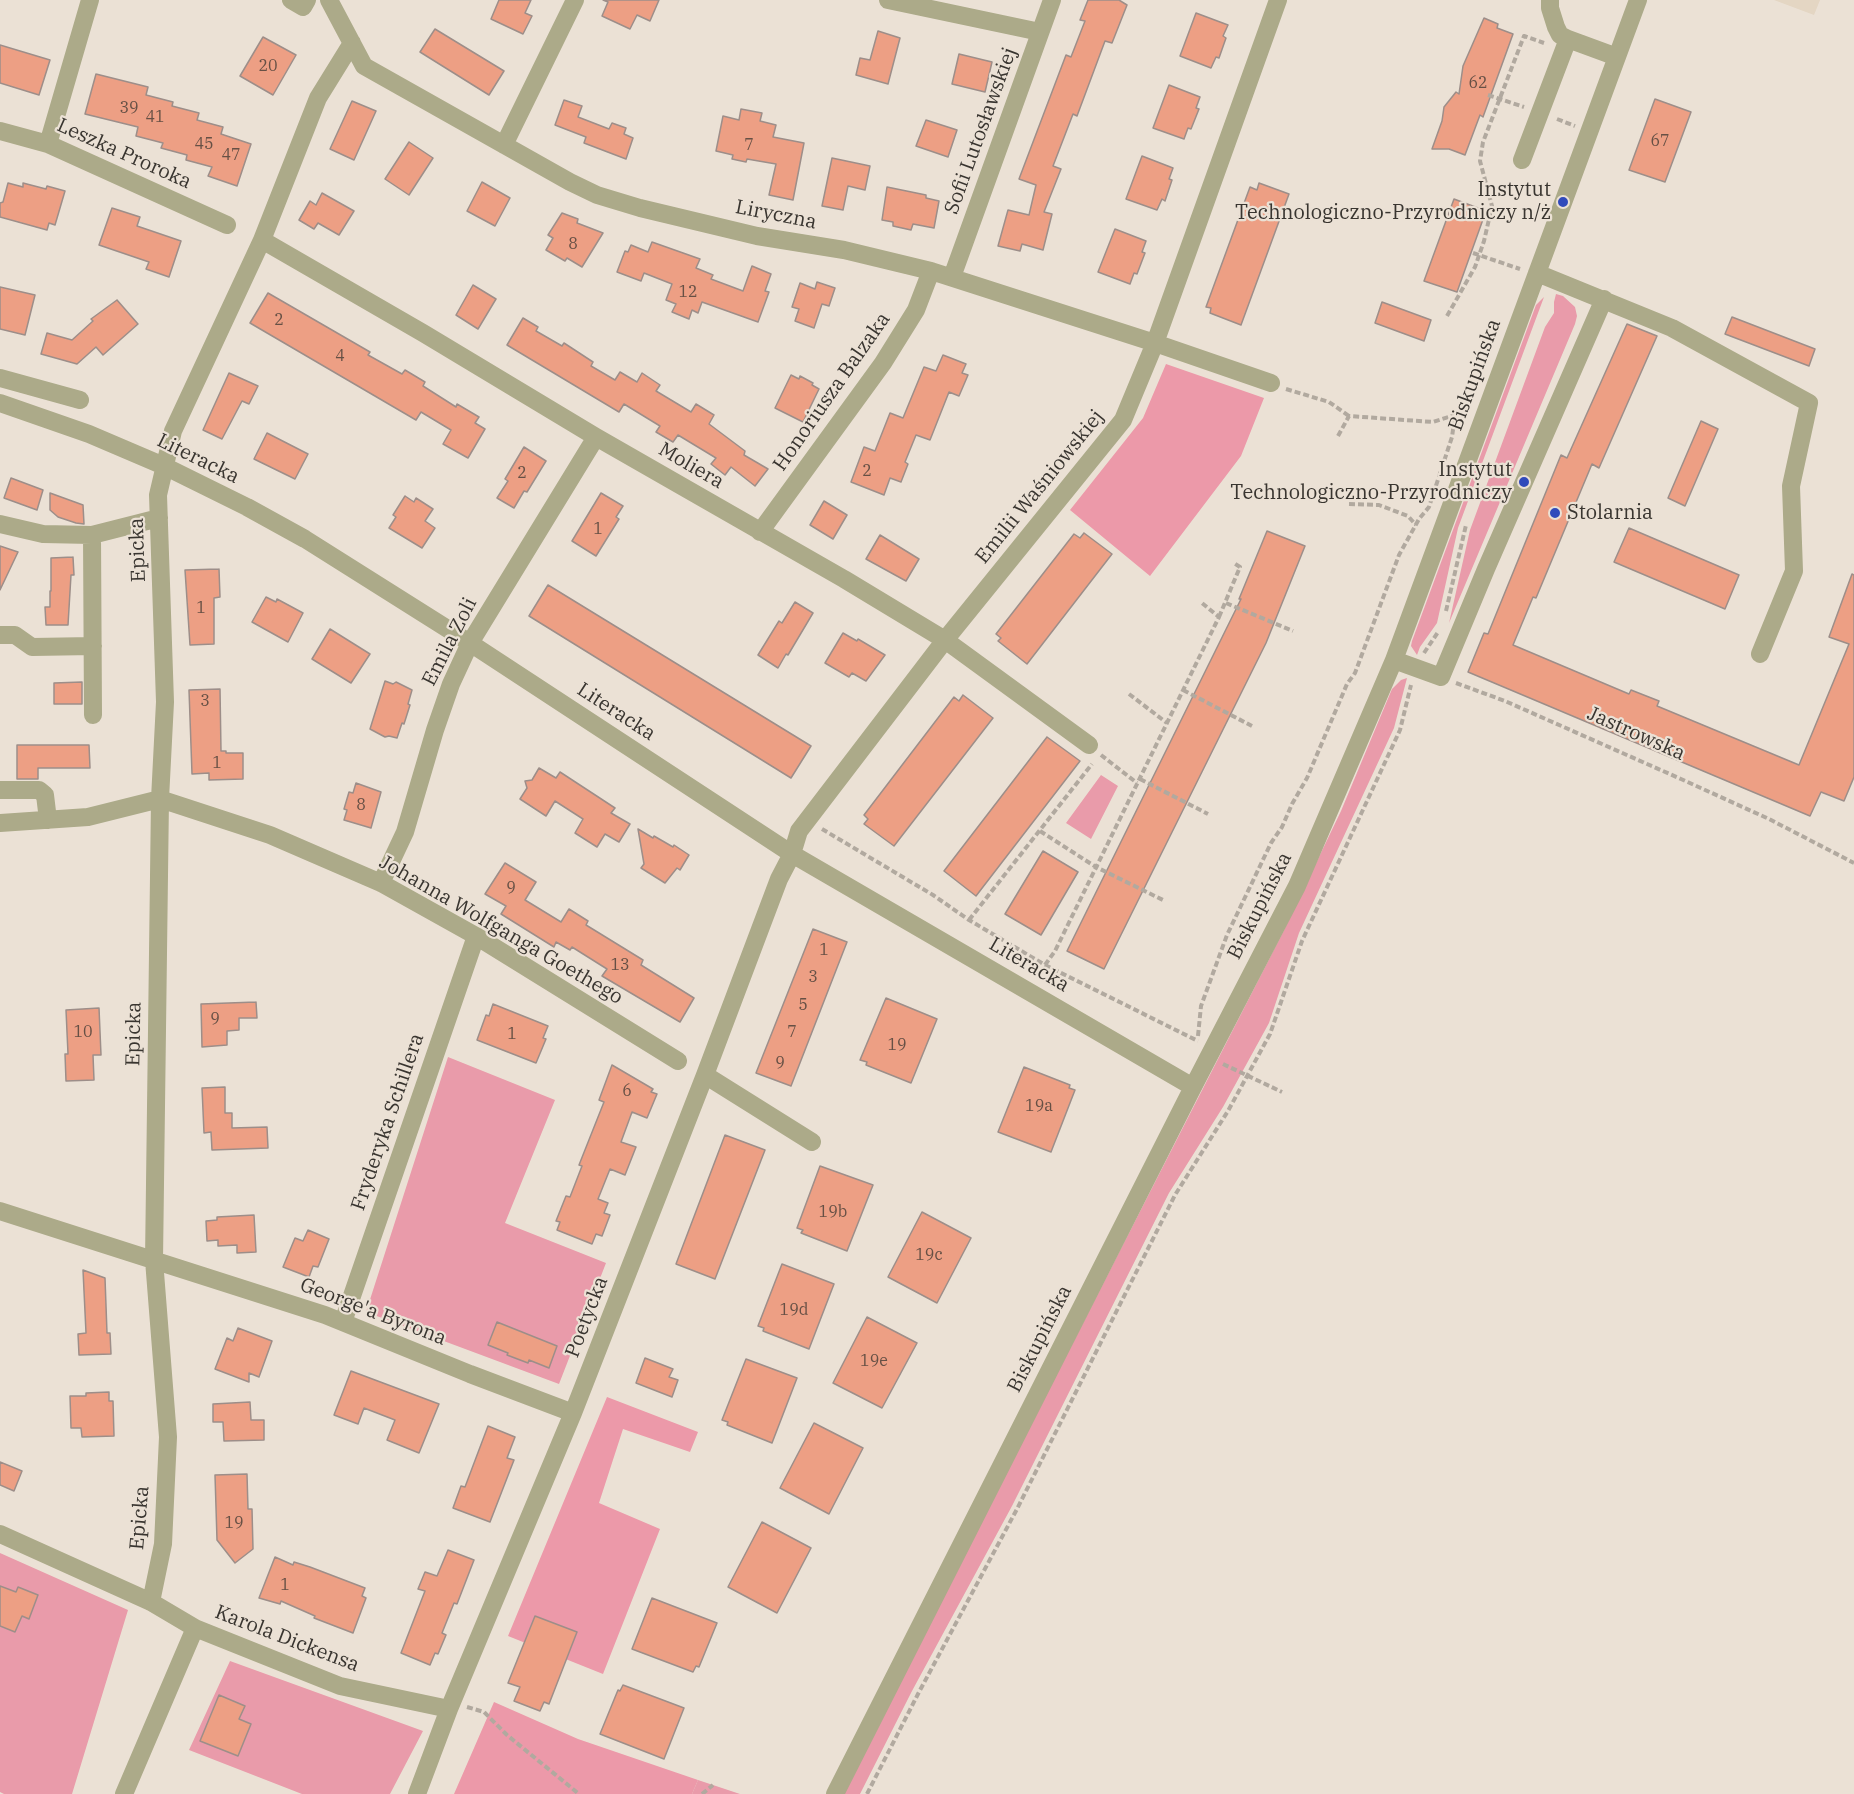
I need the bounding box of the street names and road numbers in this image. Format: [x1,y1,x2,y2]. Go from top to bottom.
street label: Sofii Lutosławskiej [940,44,1022,218]
street label: Leszka Proroka [53,114,195,194]
street label: Liryczna [733,195,819,235]
street label: Honoriusza Balzaka [768,308,896,476]
street label: Biskupińska [1444,316,1506,434]
street label: Emilii Waśniowskiej [971,405,1109,569]
street label: Literacka [153,429,243,489]
street label: Moliera [654,438,728,494]
street label: Epicka [125,517,151,583]
street label: Emila Zoli [418,594,482,690]
street label: Literacka [572,678,660,746]
street label: Jastrowska [1583,702,1689,766]
street label: Biskupińska [1223,848,1297,964]
street label: Johanna Wolfganga Goethego [375,850,627,1010]
street label: Literacka [985,932,1073,998]
street label: Epicka [121,1002,147,1066]
street label: Fryderyka Schillera [346,1030,430,1214]
street label: George'a Byrona [297,1273,449,1351]
street label: Poetycka [561,1273,613,1361]
street label: Biskupińska [1003,1281,1077,1397]
street label: Epicka [125,1485,155,1551]
street label: Karola Dickensa [211,1600,363,1678]

